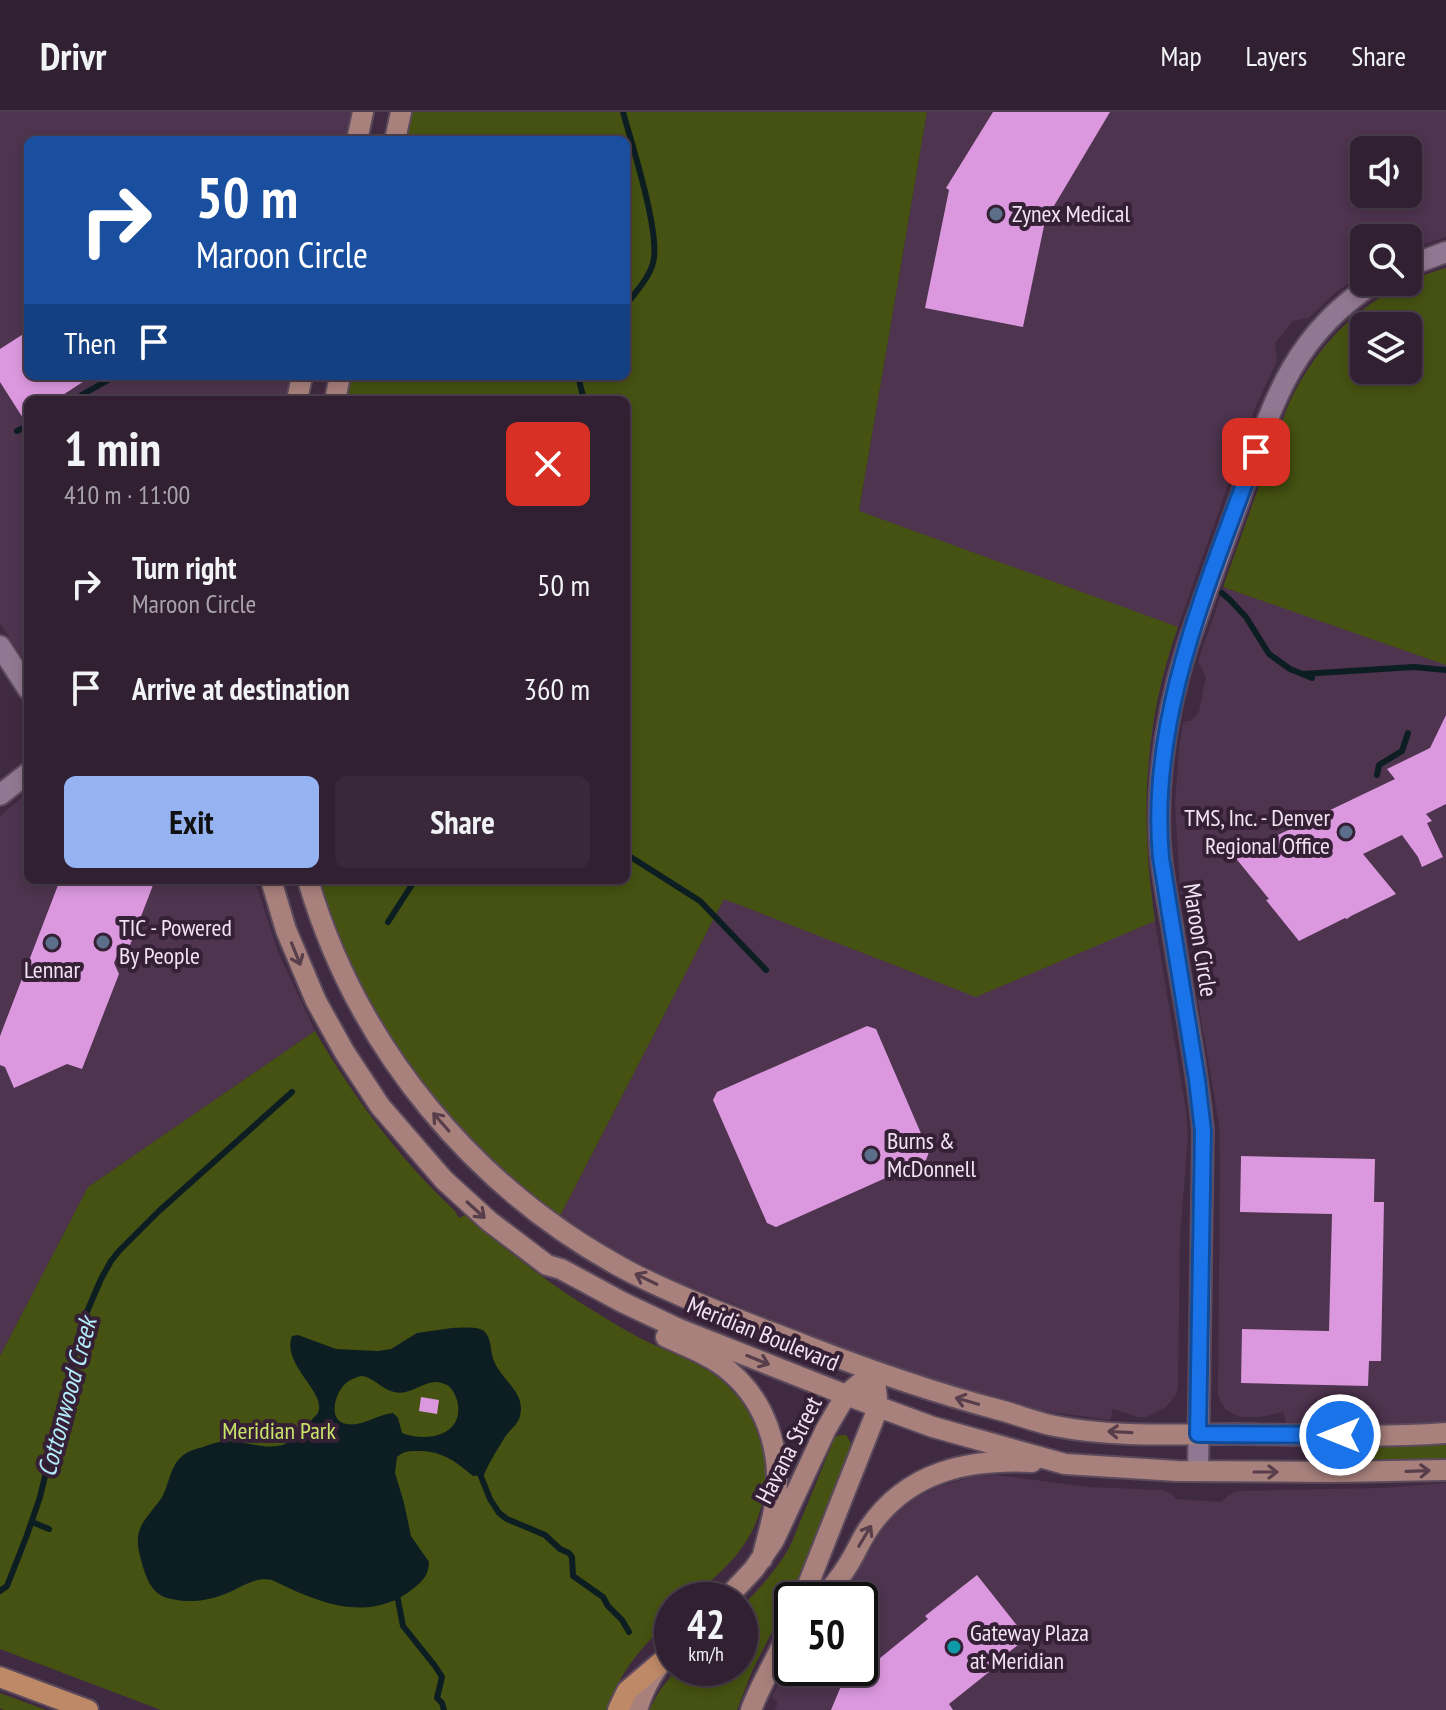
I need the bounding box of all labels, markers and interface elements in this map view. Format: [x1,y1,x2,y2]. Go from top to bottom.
text: Drivr [40,31,106,80]
text: Map [1160,37,1202,74]
text: Layers [1246,37,1307,74]
text: Share [1351,37,1406,74]
map controls [1350,136,1422,384]
button: sound [1350,136,1422,208]
text: 50 m [196,161,298,233]
icon: right [64,168,168,272]
place label: Zynex Medical [1012,198,1130,229]
marker: Zynex Medical [987,205,1005,223]
button: search [1350,224,1422,296]
text: Maroon Circle [196,231,368,278]
button: layers [1350,312,1422,384]
icon: arrive [132,320,176,364]
text: Then [64,323,116,362]
text: 1 min [64,417,161,479]
pin [1222,418,1290,486]
button: close [506,422,590,506]
icon: arrive [1234,430,1278,474]
text: 410 m · 11:00 [64,478,190,511]
text: Turn right [132,548,236,587]
icon: right [64,562,108,606]
text: 50 m [537,565,590,604]
text: Maroon Circle [132,587,256,620]
icon: arrive [64,666,108,710]
text: Arrive at destination [132,669,350,708]
text: 360 m [524,669,590,708]
button: Exit [64,776,319,868]
button: Share [335,776,590,868]
place label: TMS, Inc. - Denver Regional Office [1184,802,1330,861]
marker: TMS, Inc. - Denver Regional Office [1337,823,1355,841]
street label: Maroon Circle [1176,881,1225,999]
place label: TIC - Powered By People [119,912,232,971]
marker: TIC - Powered By People [94,933,112,951]
marker: Lennar [43,934,61,952]
one-way arrow [290,941,304,966]
place label: Lennar [24,954,80,985]
one-way arrow [432,1112,450,1133]
place label: Burns & McDonnell [887,1125,976,1184]
marker: Burns & McDonnell [862,1146,880,1164]
one-way arrow [466,1200,486,1218]
one-way arrow [634,1271,658,1287]
street label: Meridian Boulevard [683,1289,844,1378]
water label: Cottonwood Creek [29,1311,104,1480]
one-way arrow [745,1354,770,1369]
street label: Havana Street [748,1391,829,1509]
one-way arrow [954,1393,980,1408]
position arrow [1298,1393,1382,1477]
park label: Meridian Park [222,1415,336,1446]
one-way arrow [1107,1424,1134,1439]
one-way arrow [1404,1463,1431,1478]
one-way arrow [1252,1464,1279,1480]
one-way arrow [857,1525,873,1548]
speed limit sign: 50 [774,1582,878,1686]
text: 42 [687,1598,725,1650]
place label: Gateway Plaza at Meridian [970,1617,1089,1676]
marker: Gateway Plaza at Meridian [945,1638,963,1656]
text: km/h [688,1641,724,1667]

